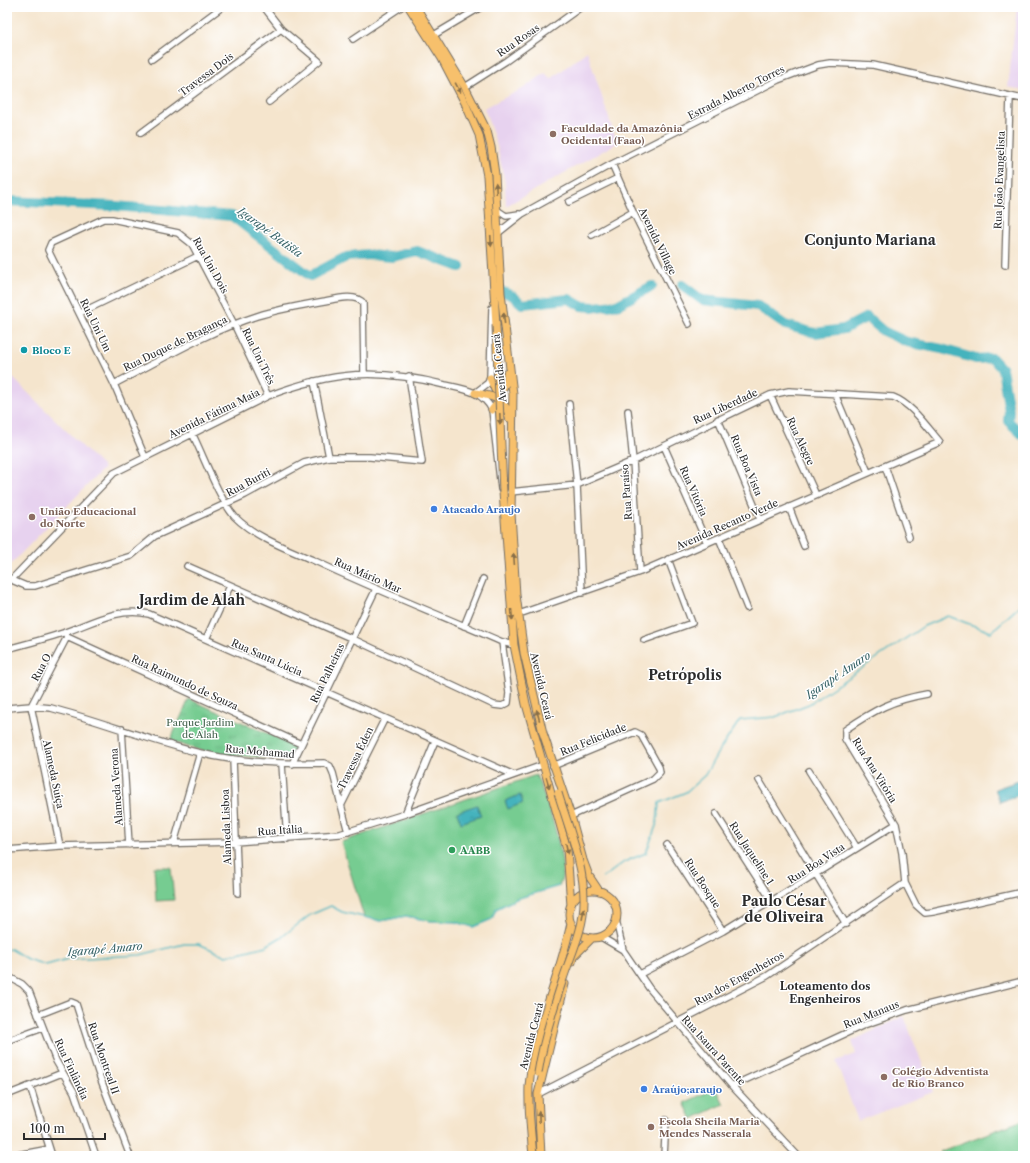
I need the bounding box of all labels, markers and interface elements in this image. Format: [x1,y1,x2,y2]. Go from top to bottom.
street label: Rua Rosas [495,21,542,60]
street label: Travessa Dois [176,50,236,99]
street label: Estrada Alberto Torres [686,62,787,122]
one-way arrow [455,82,461,94]
place label: Faculdade da Amazônia Ocidental (Faao) [561,122,683,147]
marker: Faculdade da Amazônia Ocidental (Faao) [548,129,558,139]
street label: Rua João Evangelista [991,130,1008,229]
one-way arrow [492,182,499,194]
water label: Igarapé Batista [234,203,306,261]
street label: Avenida Village [635,205,679,277]
district label: Conjunto Mariana [804,231,937,249]
street label: Rua Uni Dois [190,235,231,296]
one-way arrow [488,235,495,247]
street label: Rua Uni Um [77,297,114,355]
street label: Rua Duque de Bragança [121,312,230,374]
one-way arrow [501,312,507,324]
street label: Rua Uni Três [239,326,278,387]
street label: Avenida Ceará [489,332,510,404]
place label: Bloco E [32,344,71,357]
marker: Bloco E [19,345,29,355]
street label: Avenida Fátima Maia [166,385,262,442]
street label: Rua Liberdade [691,386,760,427]
one-way arrow [497,413,503,426]
street label: Rua Alegre [784,415,818,468]
street label: Rua Boa Vista [728,433,766,498]
street label: Rua Paraíso [618,464,635,520]
street label: Rua Vitória [677,464,711,519]
street label: Rua Buriti [224,465,273,500]
street label: Avenida Recanto Verde [673,496,780,553]
place label: Atacado Araujo [441,503,520,516]
marker: Atacado Araujo [429,504,439,514]
place label: União Educacional do Norte [40,505,137,530]
marker: União Educacional do Norte [27,512,37,522]
one-way arrow [510,553,517,565]
street label: Rua Mário Mar [332,555,404,596]
district label: Jardim de Alah [136,591,245,609]
one-way arrow [508,609,515,621]
street label: Rua Santa Lúcia [229,636,305,679]
street label: Rua Palheiras [307,641,347,705]
water label: Igarapé Amaro [802,648,873,702]
street label: Avenida Ceará [527,650,556,722]
street label: Rua O [29,651,54,683]
street label: Rua Raimundo de Souza [129,652,241,713]
district label: Petrópolis [648,666,722,684]
one-way arrow [535,709,541,721]
park label: Parque Jardim de Alah [166,716,234,741]
street label: Rua Felicidade [558,720,629,759]
street label: Travessa Éden [335,724,377,792]
street label: Rua Ana Vitória [849,735,900,806]
street label: Alameda Suíça [40,737,67,811]
street label: Rua Mohamad [225,742,295,761]
street label: Alameda Verona [107,747,126,827]
one-way arrow [545,777,551,789]
street label: Alameda Lisboa [219,788,234,866]
street label: Rua Jaqueline 1 [726,819,777,888]
street label: Rua Itália [257,822,304,839]
street label: Rua Boa Vista [785,840,848,887]
one-way arrow [564,842,570,855]
place label: AABB [459,844,491,857]
marker: AABB [447,845,457,855]
street label: Rua Bosque [682,856,724,911]
district label: Paulo César de Oliveira [741,892,827,926]
one-way arrow [580,908,586,920]
water label: Igarapé Amaro [66,939,143,959]
street label: Rua dos Engenheiros [692,948,786,1008]
district label: Loteamento dos Engenheiros [780,979,870,1006]
street label: Rua Manaus [842,997,901,1031]
street label: Avenida Ceará [517,1000,546,1072]
street label: Rua Isaura Parente [679,1013,749,1088]
street label: Rua Montreal II [85,1020,122,1096]
street label: Rua Finlândia [52,1037,92,1103]
place label: Colégio Adventista de Rio Branco [892,1065,989,1090]
marker: Colégio Adventista de Rio Branco [879,1072,889,1082]
place label: Araújo;araujo [651,1083,722,1096]
marker: Araújo;araujo [639,1084,649,1094]
one-way arrow [535,1111,542,1123]
scale bar [24,1115,105,1141]
place label: Escola Sheila Maria Mendes Nasserala [659,1115,760,1140]
text: 100 m [30,1121,65,1136]
marker: Escola Sheila Maria Mendes Nasserala [646,1122,656,1132]

